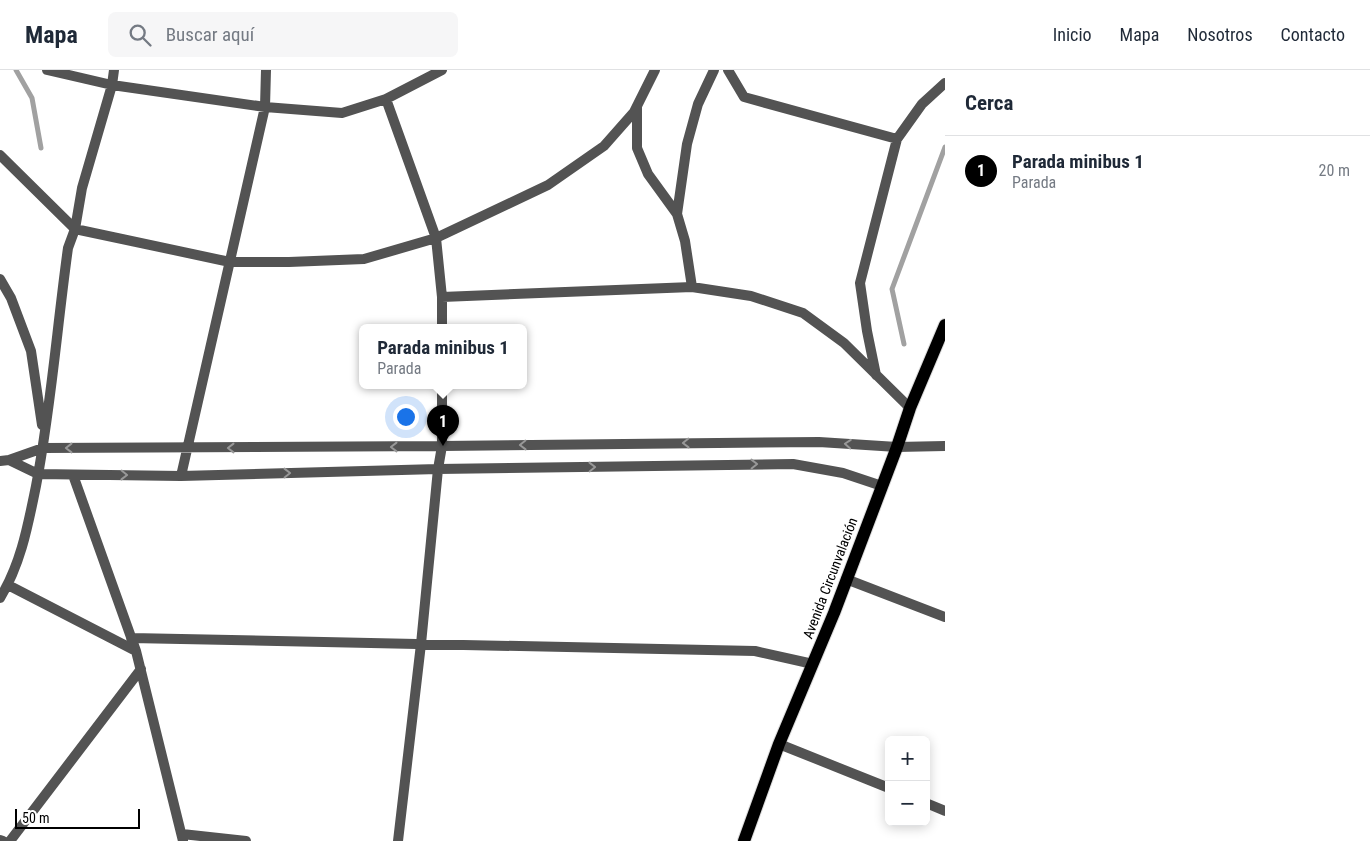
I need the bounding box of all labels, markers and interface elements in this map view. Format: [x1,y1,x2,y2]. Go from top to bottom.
search box [108,12,458,57]
text: Mapa [25,21,78,49]
icon: search [126,21,154,49]
text: Buscar aquí [166,23,254,46]
text: Inicio [1053,24,1092,45]
text: Mapa [1120,24,1159,45]
text: Nosotros [1187,24,1253,45]
text: Contacto [1281,24,1345,45]
text: Cerca [965,91,1013,115]
text: Parada minibus 1 [1012,150,1144,173]
text: 1 [977,161,985,180]
text: 20 m [1318,161,1350,180]
text: Parada [1012,173,1056,192]
popup [359,324,527,389]
text: Parada minibus 1 [377,336,509,359]
text: Parada [377,359,421,378]
your location [393,404,419,430]
pin: 1 [427,405,459,446]
one-way arrow [682,438,690,448]
one-way arrow [844,438,852,449]
one-way arrow [519,440,527,451]
one-way arrow [389,442,397,452]
one-way arrow [64,443,72,453]
one-way arrow [227,443,234,453]
one-way arrow [751,459,759,469]
one-way arrow [588,462,596,472]
one-way arrow [283,468,291,478]
one-way arrow [120,470,128,480]
street label: Avenida Circunvalación [800,515,860,641]
map controls [885,736,930,826]
button: + [885,736,930,781]
button: − [885,781,930,826]
scale bar [15,806,140,829]
text: 50 m [22,810,50,826]

